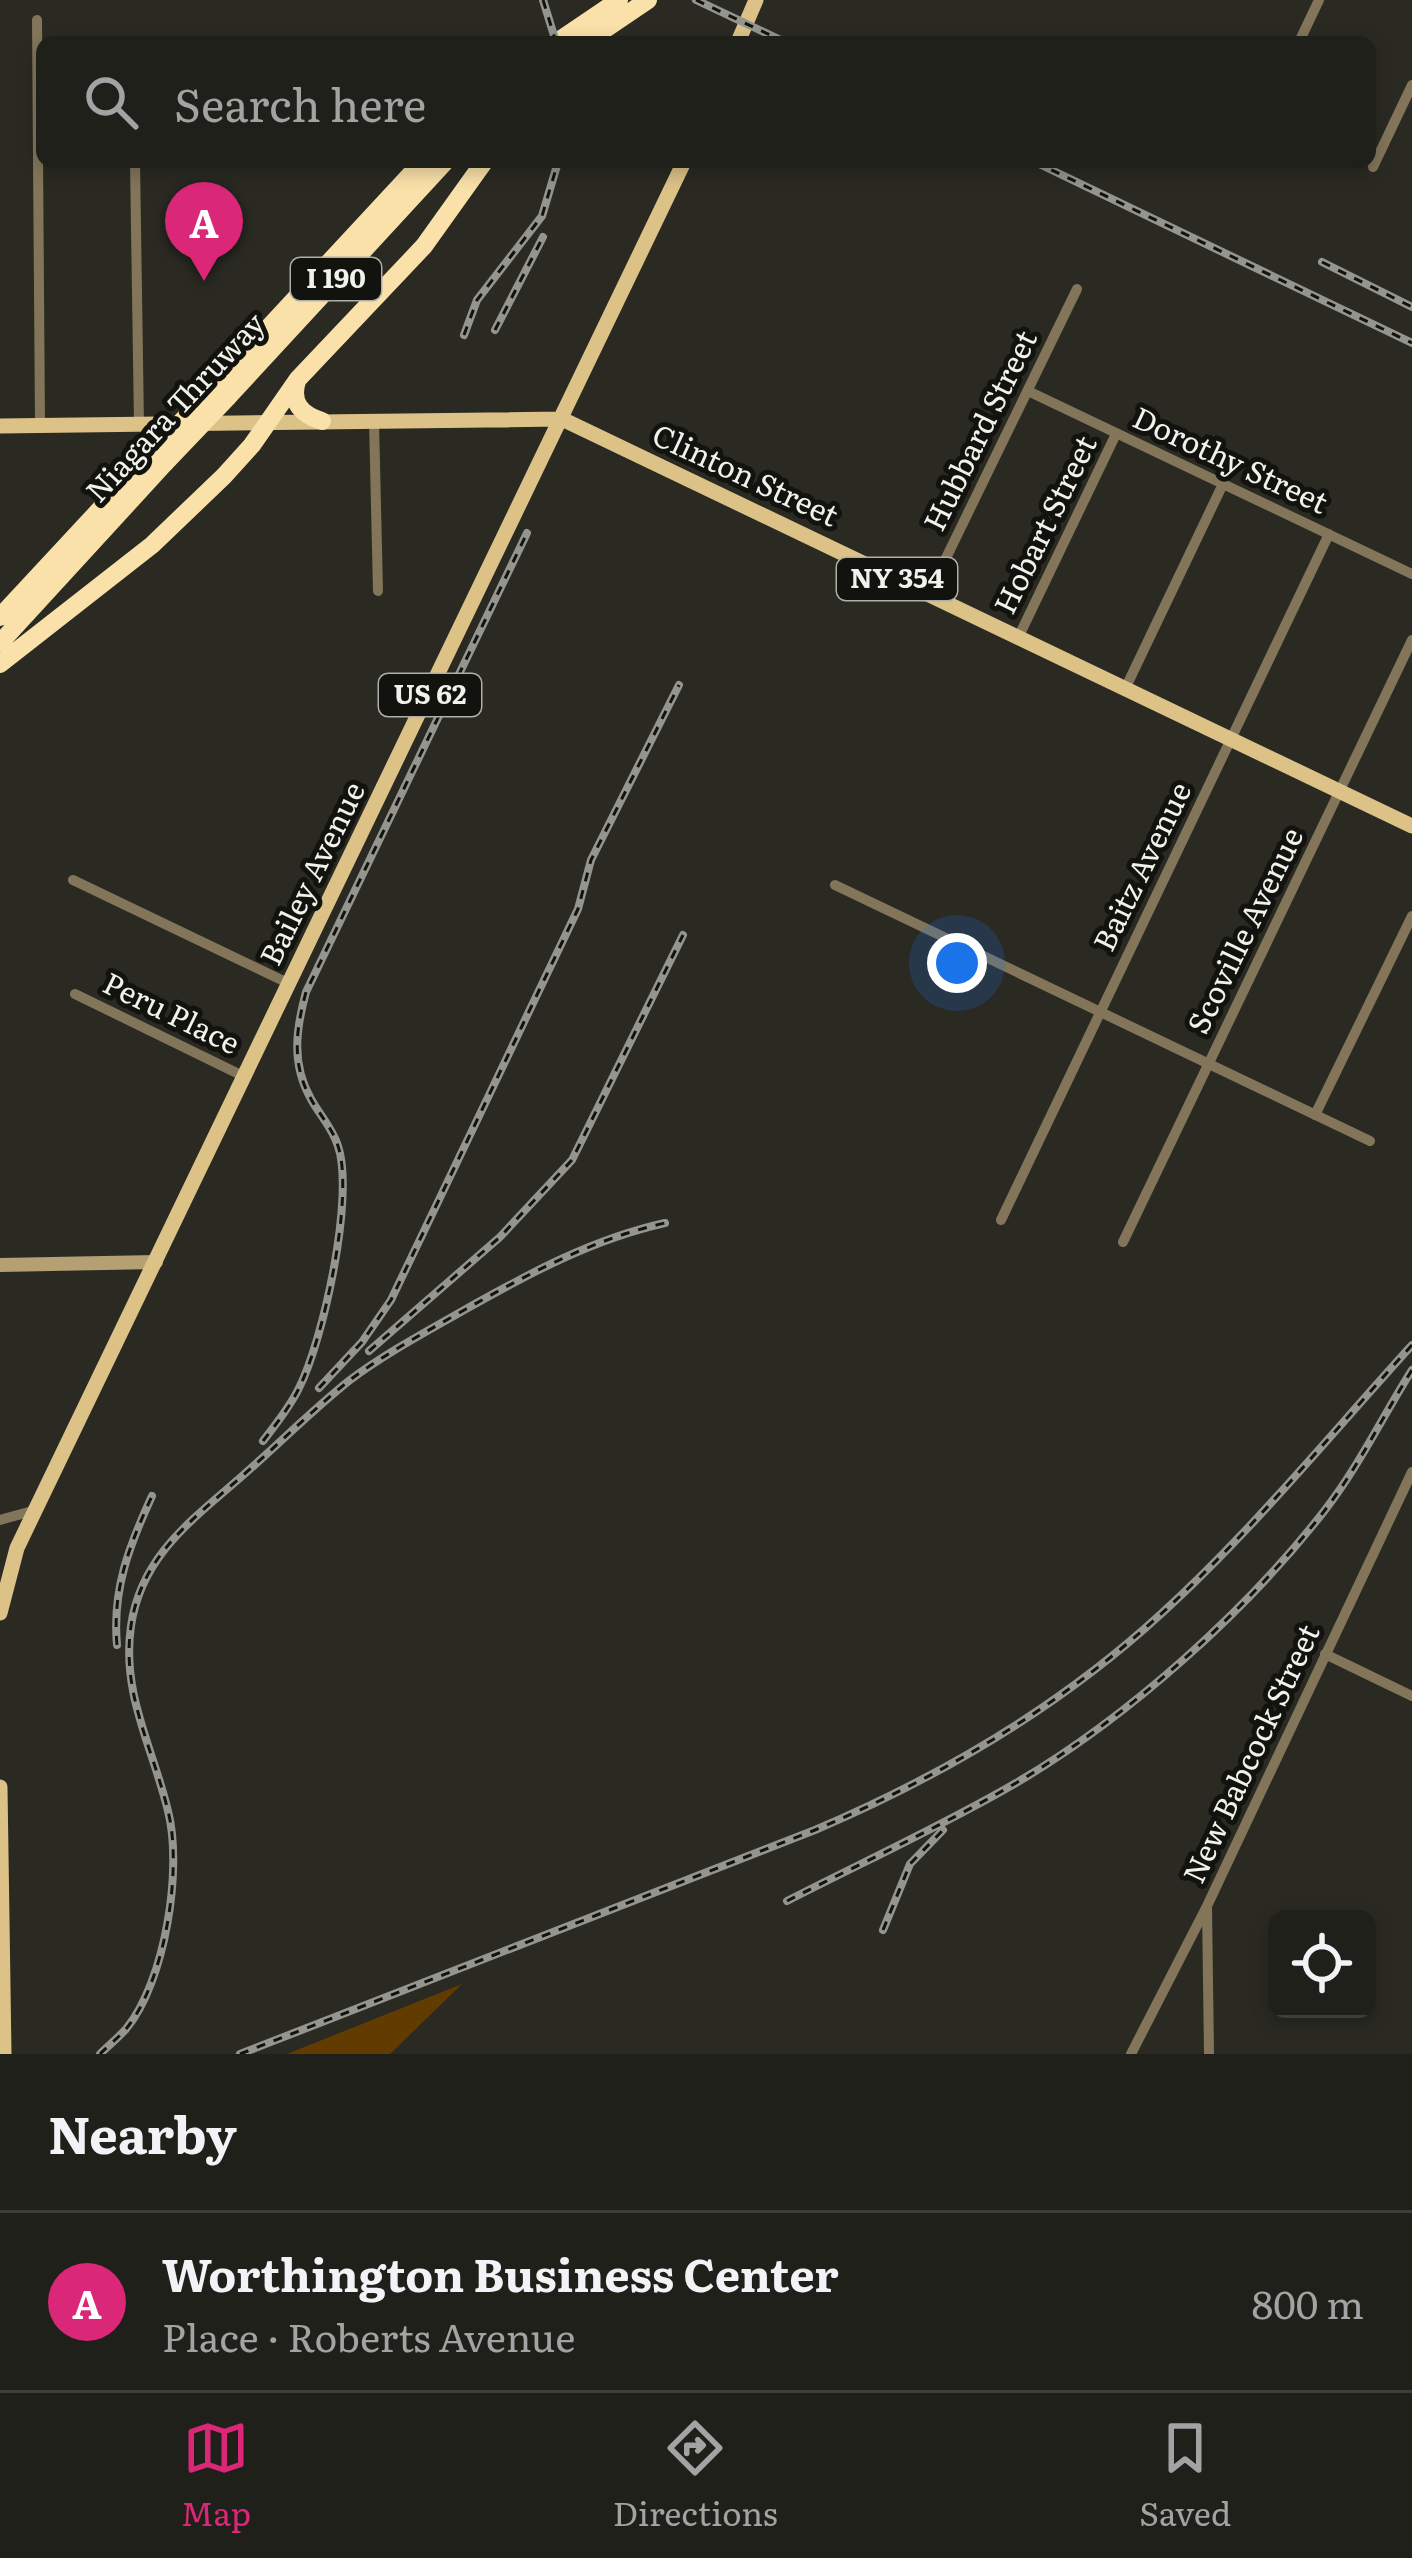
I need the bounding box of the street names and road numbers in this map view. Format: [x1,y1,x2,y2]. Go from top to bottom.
road number: I 190 [291,258,381,300]
street label: Niagara Thruway [74,301,274,511]
street label: Hubbard Street [911,322,1046,538]
street label: Dorothy Street [1126,394,1336,523]
street label: Clinton Street [646,411,846,536]
street label: Hobart Street [981,427,1106,620]
road number: NY 354 [837,558,957,600]
road number: US 62 [379,674,481,716]
street label: Bailey Avenue [247,773,374,972]
street label: Baitz Avenue [1080,774,1200,958]
street label: Scoville Avenue [1174,819,1312,1040]
street label: Peru Place [97,959,248,1063]
street label: New Babcock Street [1170,1616,1329,1889]

